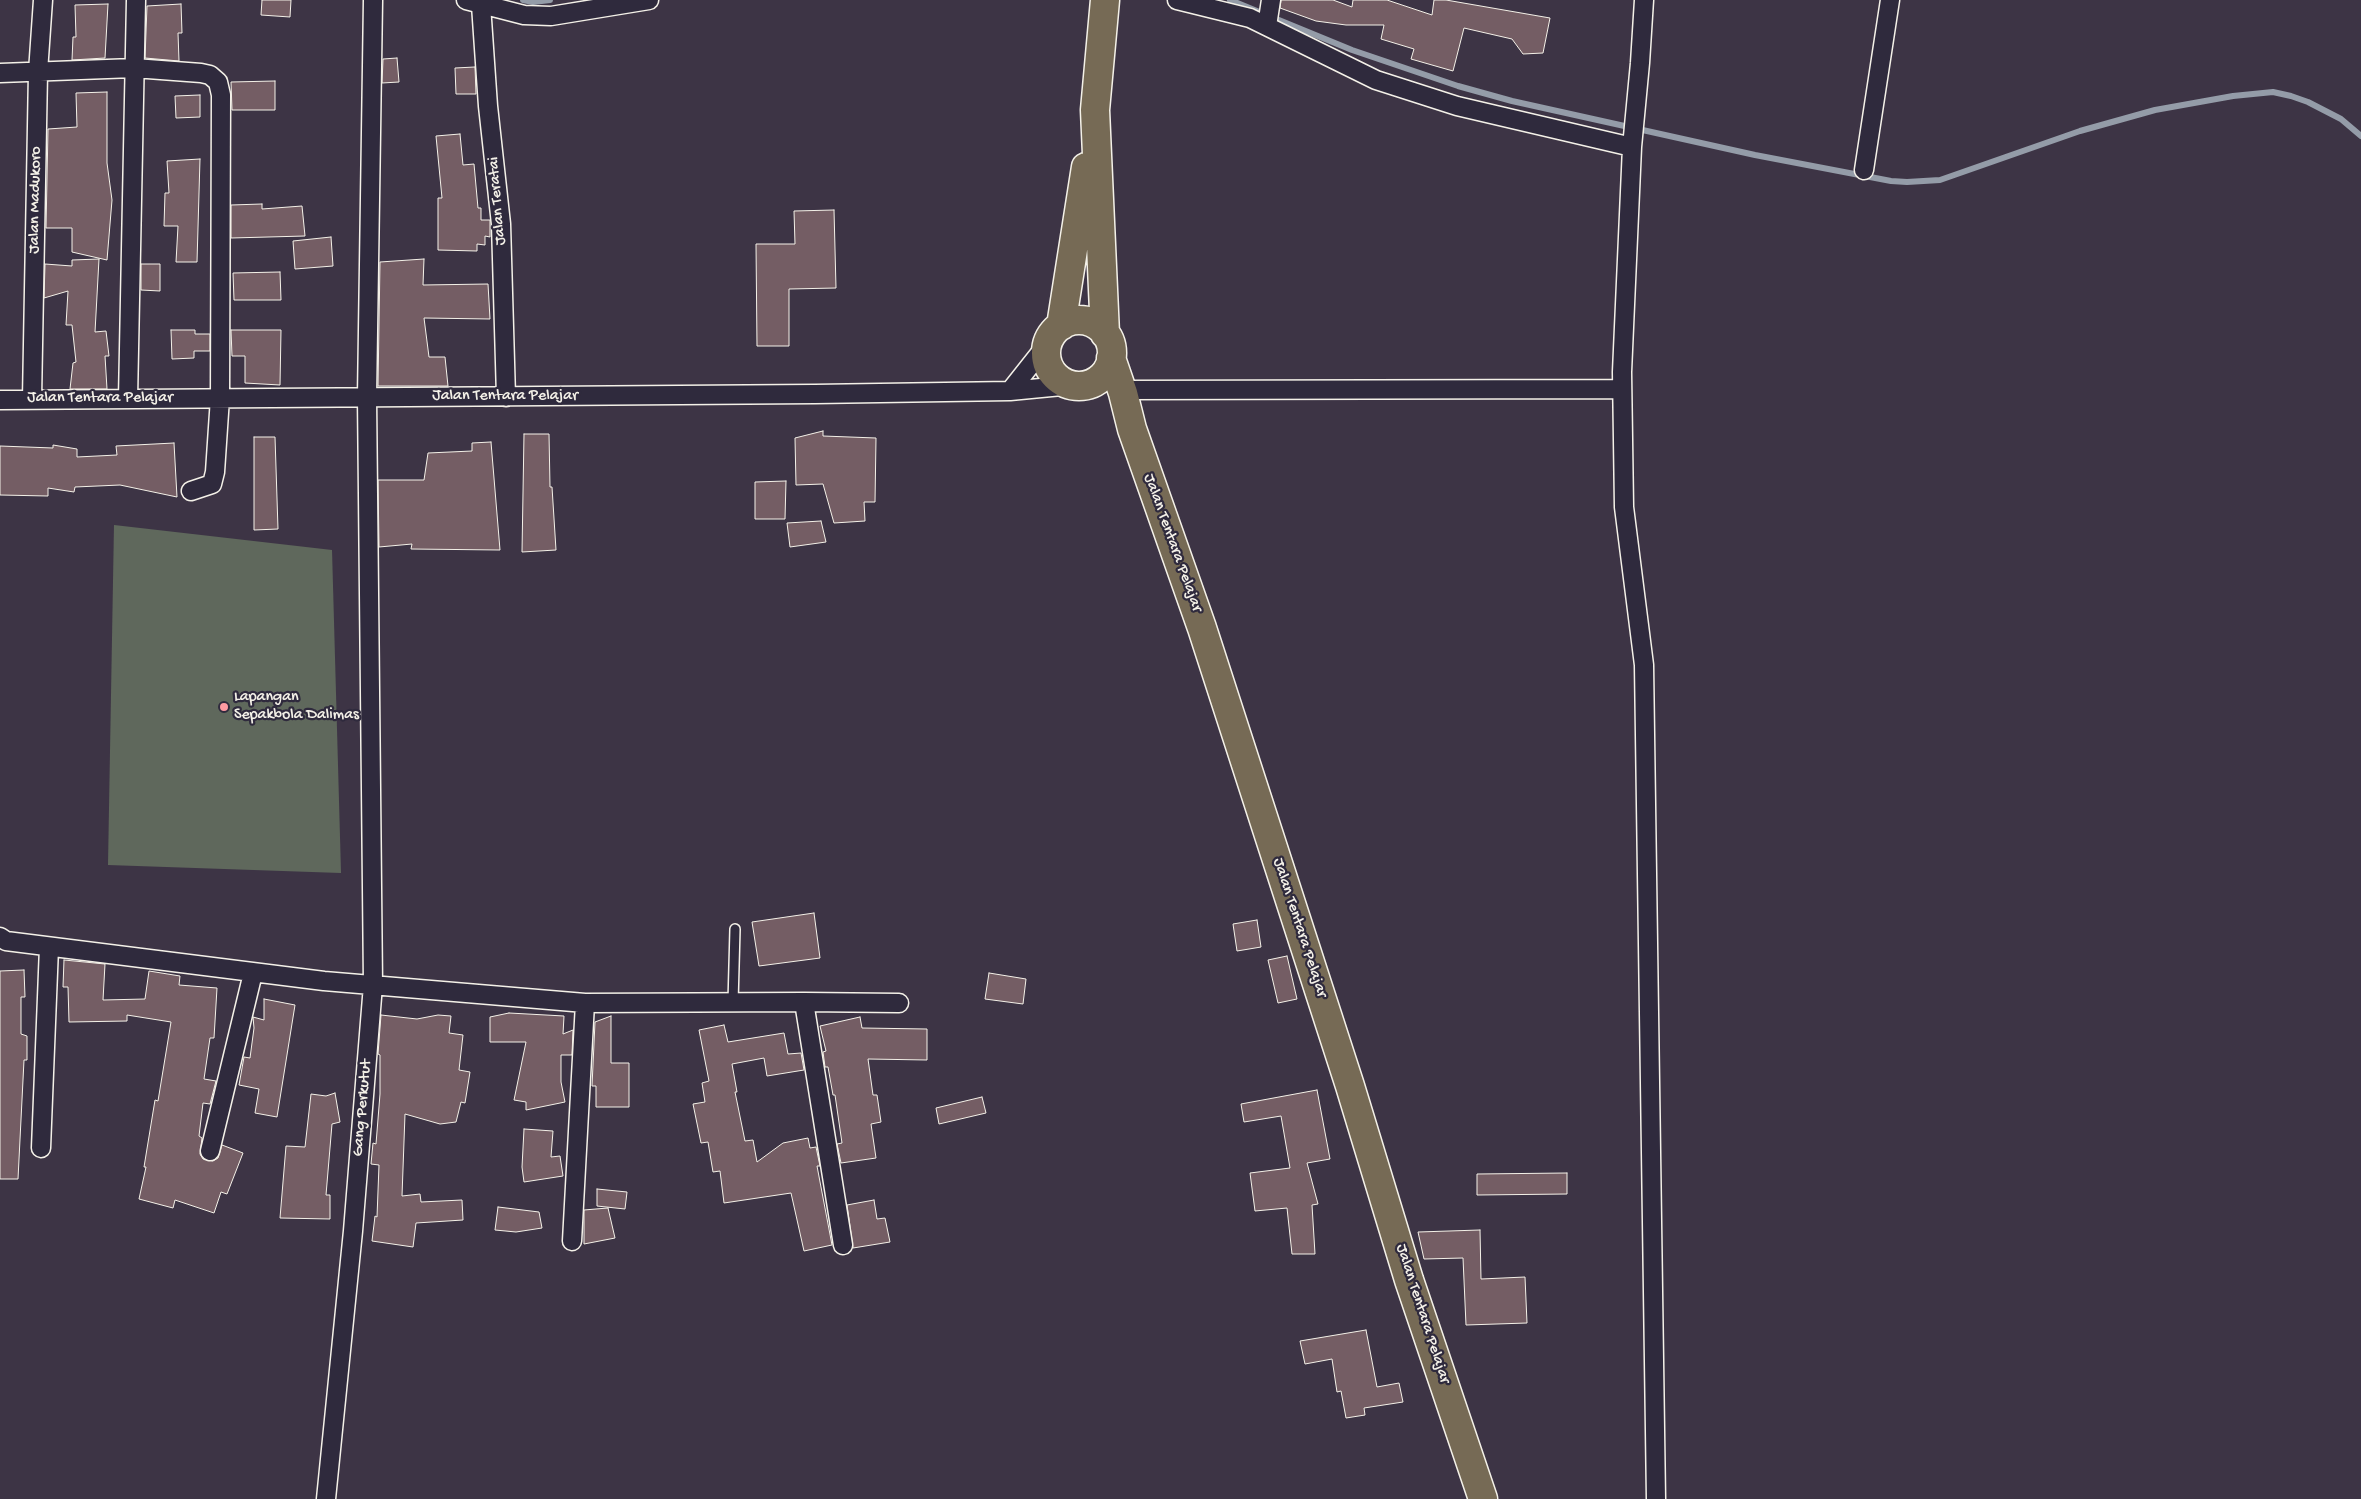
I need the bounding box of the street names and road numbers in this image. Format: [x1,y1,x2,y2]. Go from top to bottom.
street label: Jalan Madukoro [25,146,47,254]
street label: Jalan Teratai [485,156,511,246]
street label: Jalan Tentara Pelajar [432,387,578,407]
street label: Jalan Tentara Pelajar [27,389,173,409]
street label: Jalan Tentara Pelajar [1138,471,1206,615]
street label: Jalan Tentara Pelajar [1267,856,1331,1000]
street label: Gang Perkutut [349,1059,377,1157]
street label: Jalan Tentara Pelajar [1390,1242,1454,1386]

